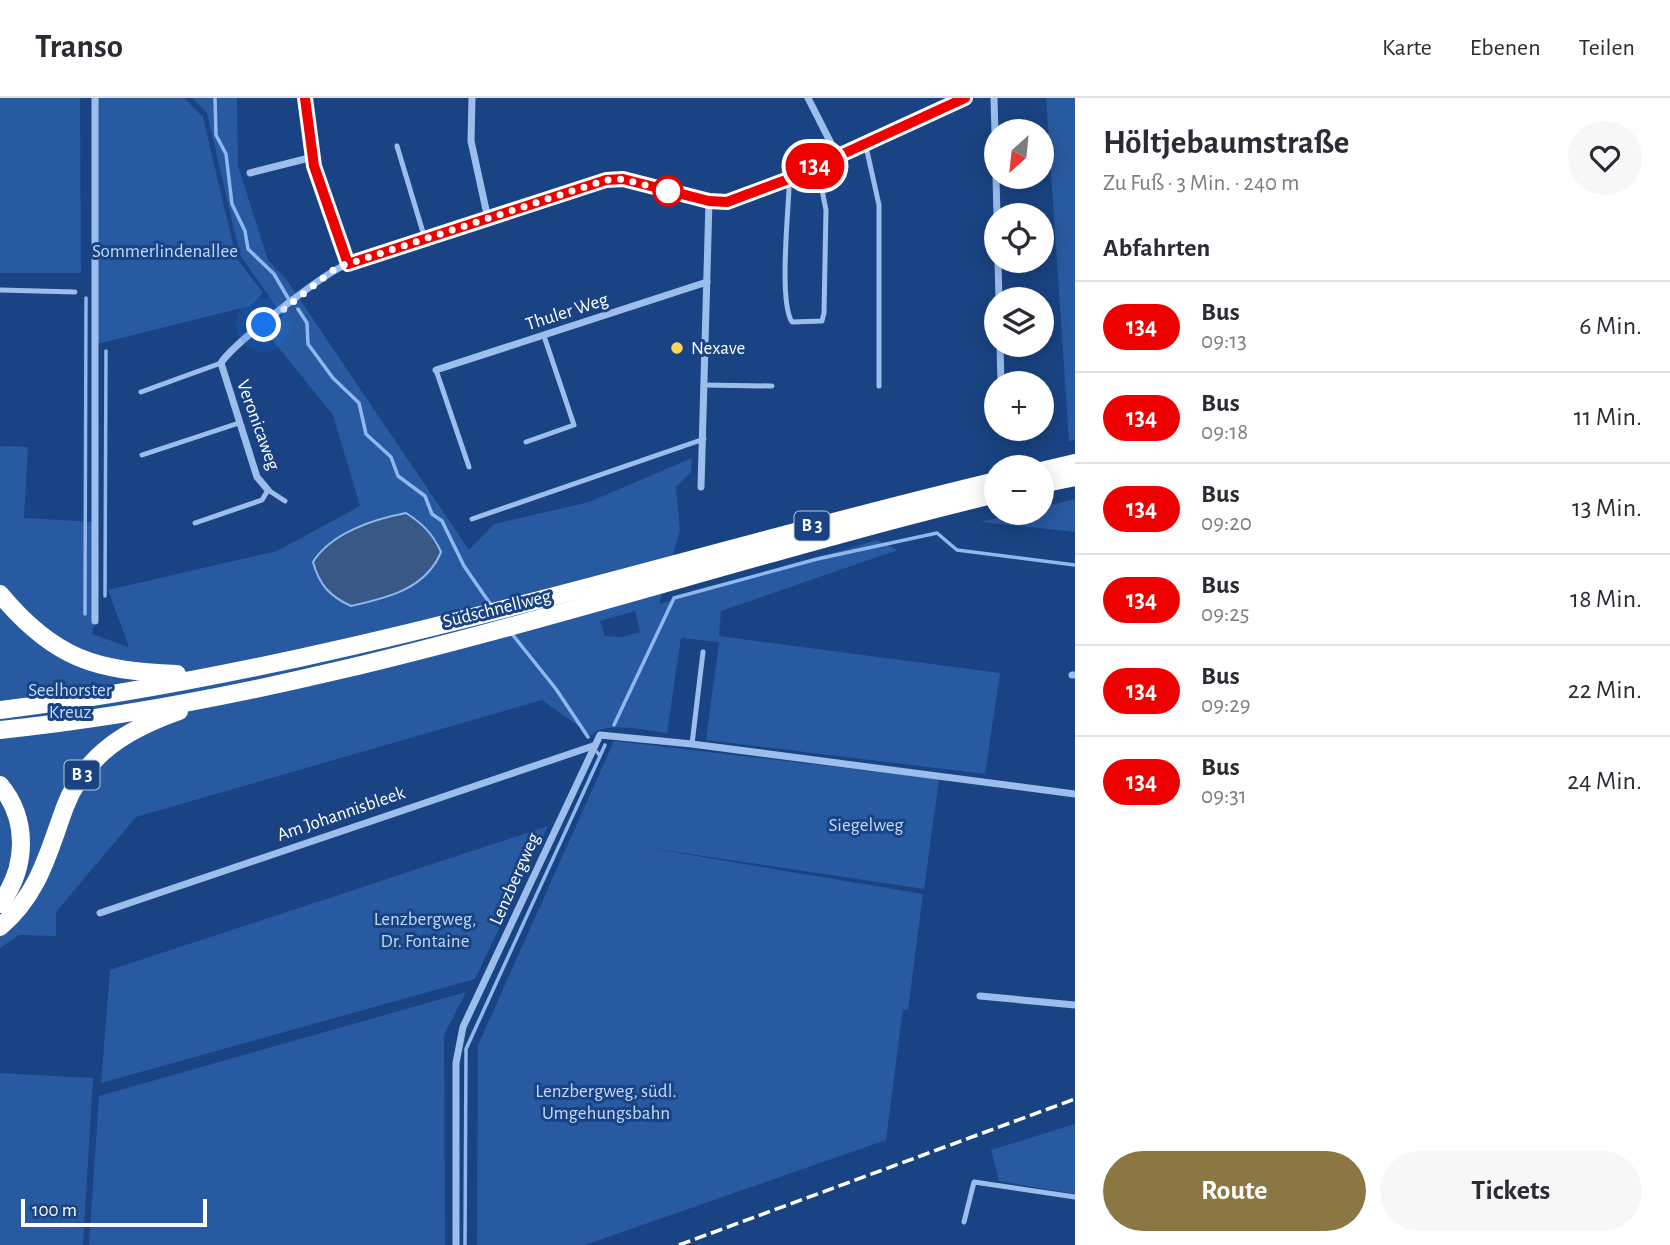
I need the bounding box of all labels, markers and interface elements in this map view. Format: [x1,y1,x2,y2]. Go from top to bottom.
text: Transo [35,31,123,64]
text: Karte [1382,36,1432,60]
text: Ebenen [1470,36,1541,60]
text: Teilen [1579,36,1635,60]
north arrow [984,119,1054,189]
map controls [984,119,1054,525]
button: heart [1568,121,1642,195]
text: Höltjebaumstraße [1103,127,1349,160]
line badge: 134 [775,143,855,189]
text: 134 [799,154,831,178]
text: Zu Fuß · 3 Min. · 240 m [1103,172,1299,195]
unlabelled marker [653,176,683,206]
button: locate [984,203,1054,273]
text: Abfahrten [1103,235,1210,261]
park label: Sommerlindenallee [92,242,238,261]
button: layers [984,287,1054,357]
street label: Thuler Weg [523,290,611,334]
text: Bus [1201,299,1240,325]
your location [246,307,281,342]
text: 6 Min. [1579,313,1642,339]
text: 134 [1126,315,1157,339]
text: 09:13 [1201,330,1247,353]
place label: Nexave [691,339,745,358]
marker: Nexave [669,340,685,356]
button: + [984,371,1054,441]
street label: Veronicaweg [233,377,283,473]
text: Bus [1201,390,1240,416]
text: 11 Min. [1574,404,1642,430]
text: 134 [1126,406,1157,430]
text: 09:18 [1201,421,1248,444]
button: − [984,455,1054,525]
text: Bus [1201,481,1240,507]
text: 13 Min. [1572,495,1642,521]
text: 134 [1126,497,1157,521]
road number: B 3 [794,512,830,540]
text: 09:20 [1201,512,1252,535]
text: Bus [1201,572,1240,598]
street label: Südschnellweg [441,586,554,632]
text: 18 Min. [1570,586,1642,612]
text: 134 [1126,588,1157,612]
text: 09:25 [1201,603,1249,626]
text: Bus [1201,663,1240,689]
text: 22 Min. [1568,677,1642,703]
text: 134 [1126,679,1157,703]
park label: Seelhorster Kreuz [28,681,112,722]
text: 09:29 [1201,694,1251,717]
text: Bus [1201,754,1240,780]
road number: B 3 [64,760,100,790]
text: 24 Min. [1567,768,1642,794]
text: 134 [1126,770,1157,794]
street label: Am Johannisbleek [274,783,408,845]
text: 09:31 [1201,785,1247,808]
park label: Siegelweg [828,816,904,835]
street label: Lenzbergweg [486,830,544,928]
park label: Lenzbergweg, Dr. Fontaine [374,910,476,951]
park label: Lenzbergweg, südl. Umgehungsbahn [535,1082,677,1123]
button: Route [1103,1151,1366,1231]
button: Tickets [1380,1151,1642,1231]
scale bar [21,1196,206,1228]
text: 100 m [32,1201,77,1220]

